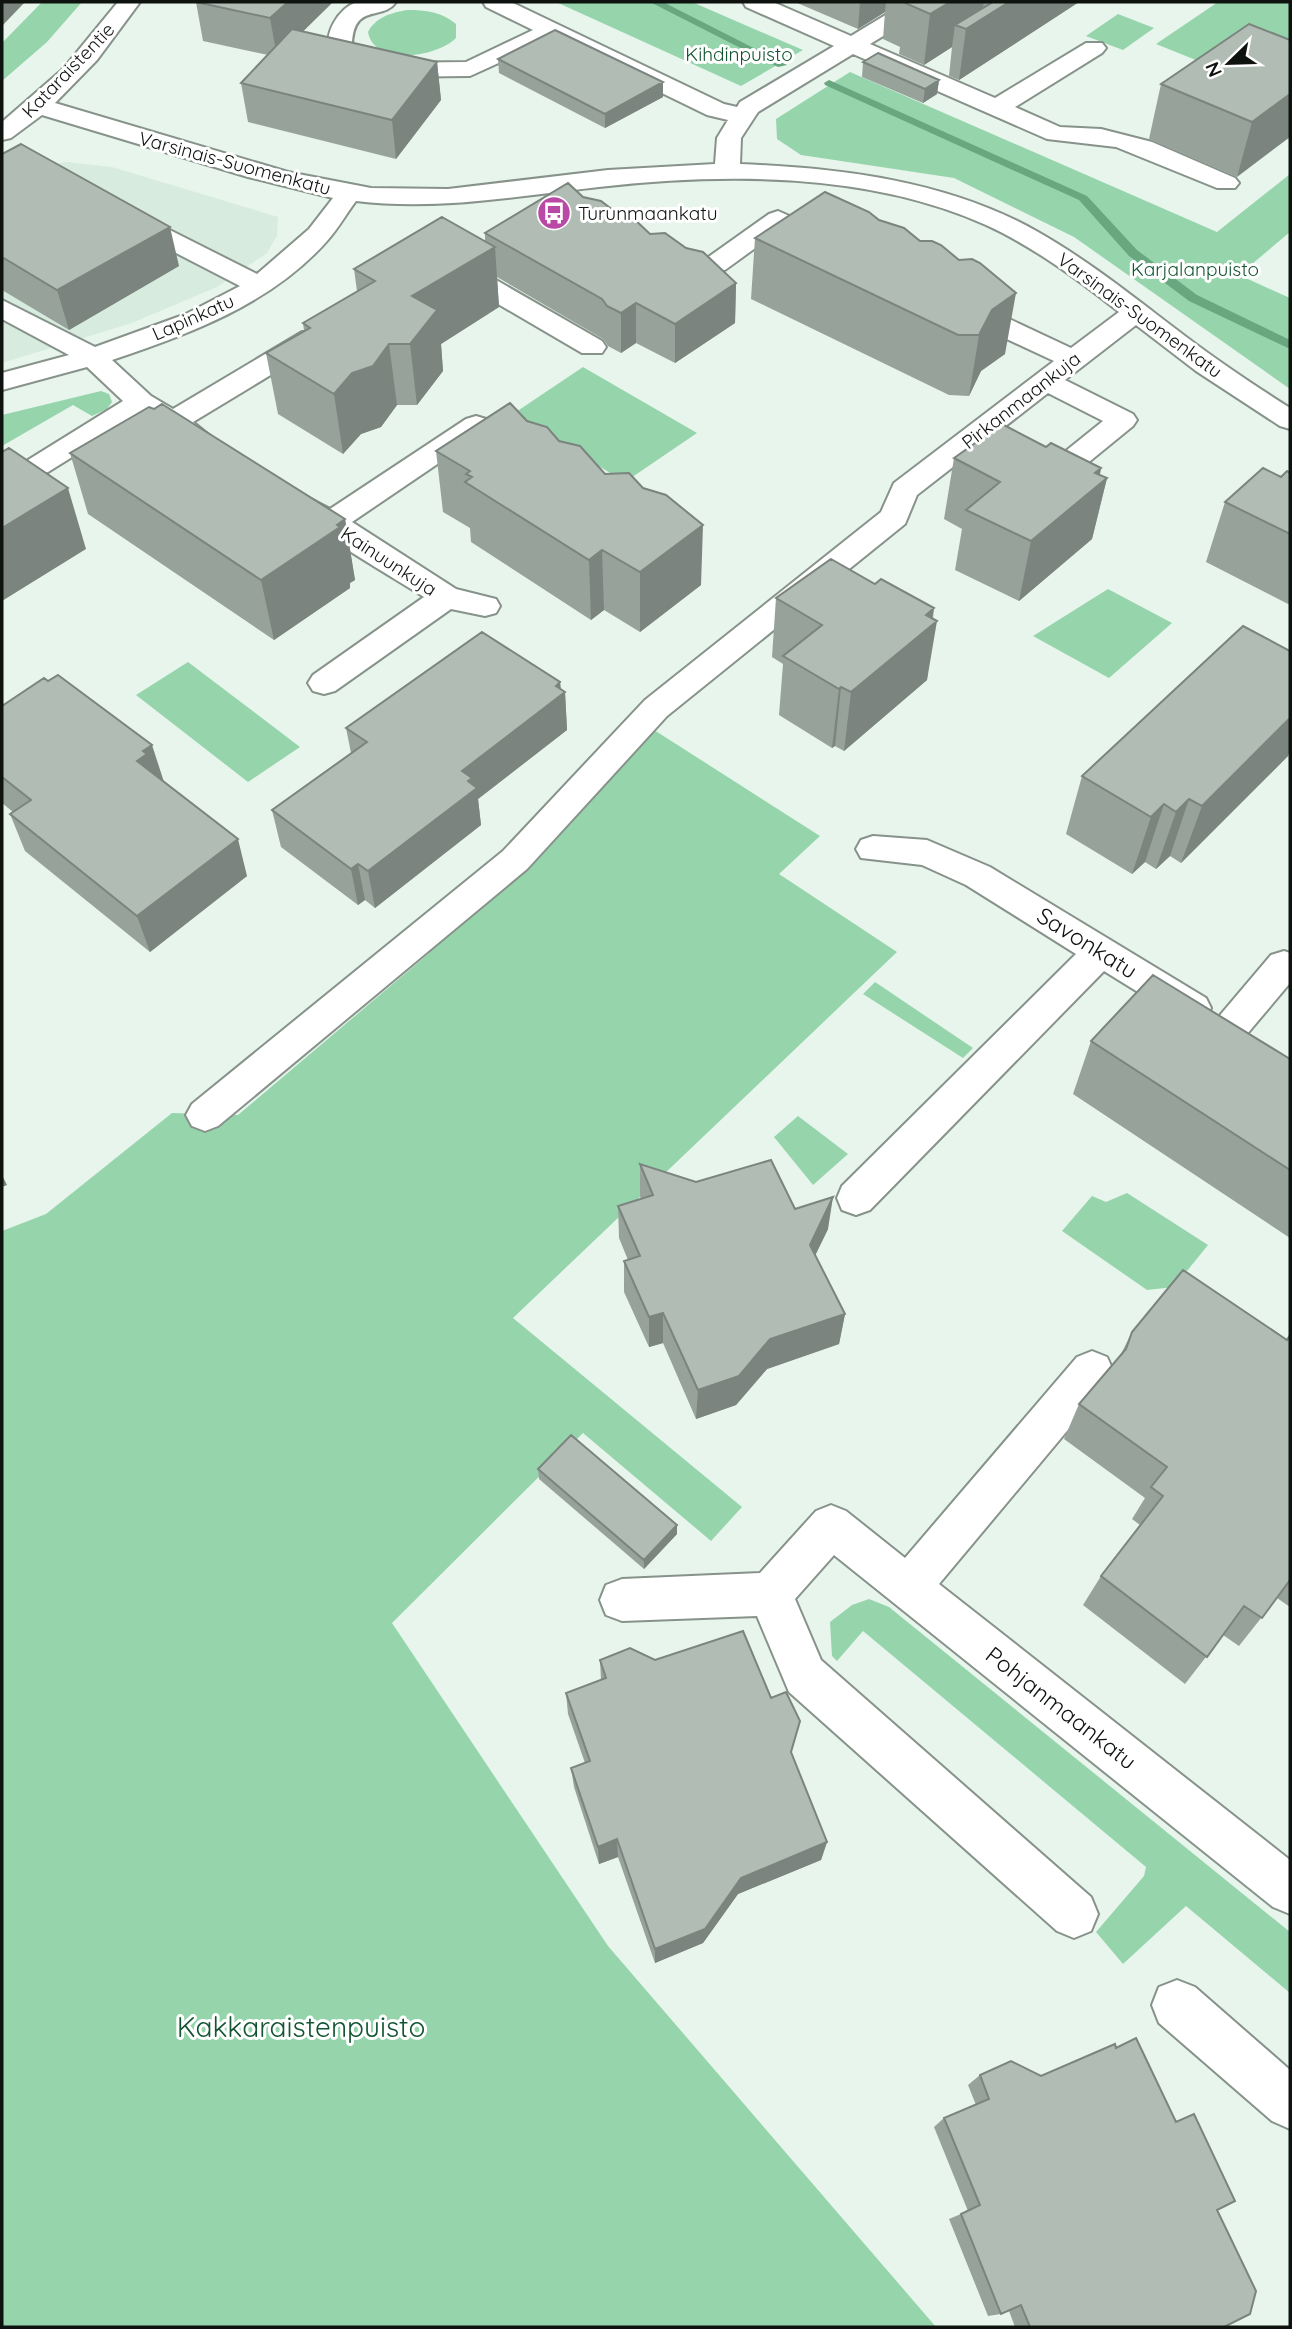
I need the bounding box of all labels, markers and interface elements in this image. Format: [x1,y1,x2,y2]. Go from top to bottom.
street label: Kataraistentie [17,17,119,123]
north arrow [1194,28,1264,98]
park label: Kihdinpuisto [685,42,793,66]
text: N [1200,59,1227,81]
street label: Varsinais-Suomenkatu [136,126,334,200]
bus stop icon: Turunmaankatu [535,194,573,232]
place label: Turunmaankatu [578,201,718,225]
street label: Varsinais-Suomenkatu [1053,247,1227,383]
park label: Karjalanpuisto [1131,257,1259,281]
street label: Lapinkatu [148,288,238,346]
street label: Pirkanmaankuja [957,346,1085,454]
street label: Kainuunkuja [337,521,441,601]
street label: Savonkatu [1032,900,1143,985]
street label: Pohjanmaankatu [980,1640,1142,1775]
park label: Kakkaraistenpuisto [177,2009,425,2044]

